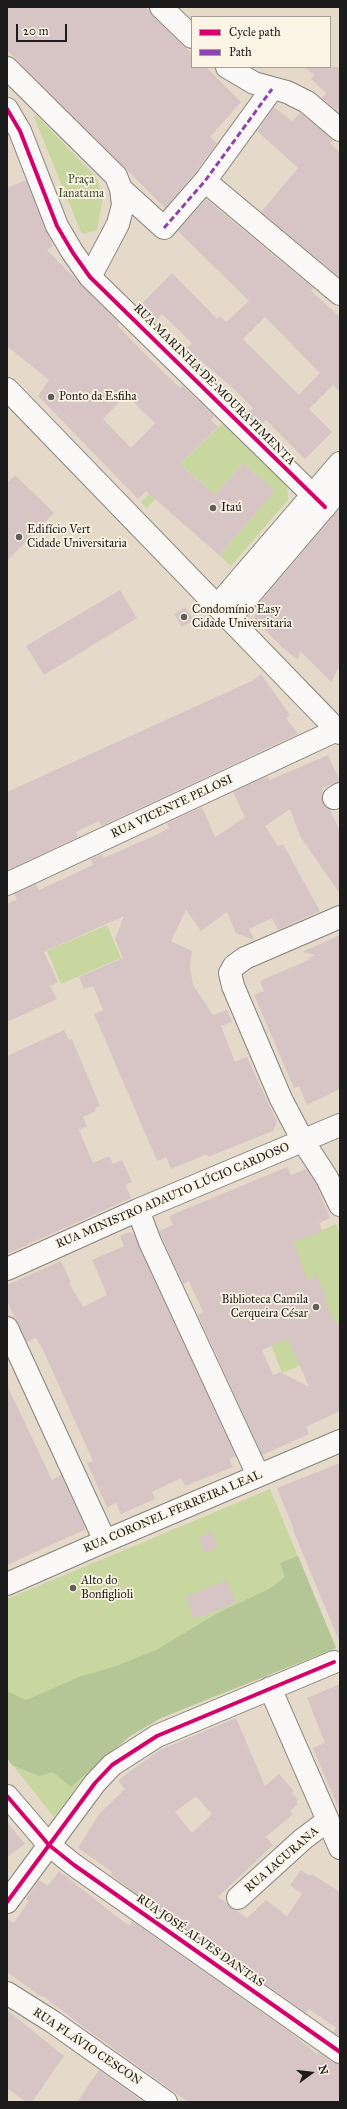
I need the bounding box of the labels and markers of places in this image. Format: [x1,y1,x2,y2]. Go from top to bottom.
place label: Ponto da Esfiha [59,390,136,404]
marker: Ponto da Esfiha [46,392,56,402]
place label: Itaú [221,501,242,515]
marker: Itaú [208,503,218,513]
place label: Edifício Vert Cidade Universitaria [27,523,127,551]
marker: Edifício Vert Cidade Universitaria [14,532,24,542]
place label: Condomínio Easy Cidade Universitaria [192,603,292,631]
marker: Condomínio Easy Cidade Universitaria [179,612,189,622]
place label: Biblioteca Camila Cerqueira César [222,1293,308,1321]
marker: Biblioteca Camila Cerqueira César [311,1302,321,1312]
place label: Alto do Bonfiglioli [81,1574,133,1602]
marker: Alto do Bonfiglioli [68,1583,78,1593]

